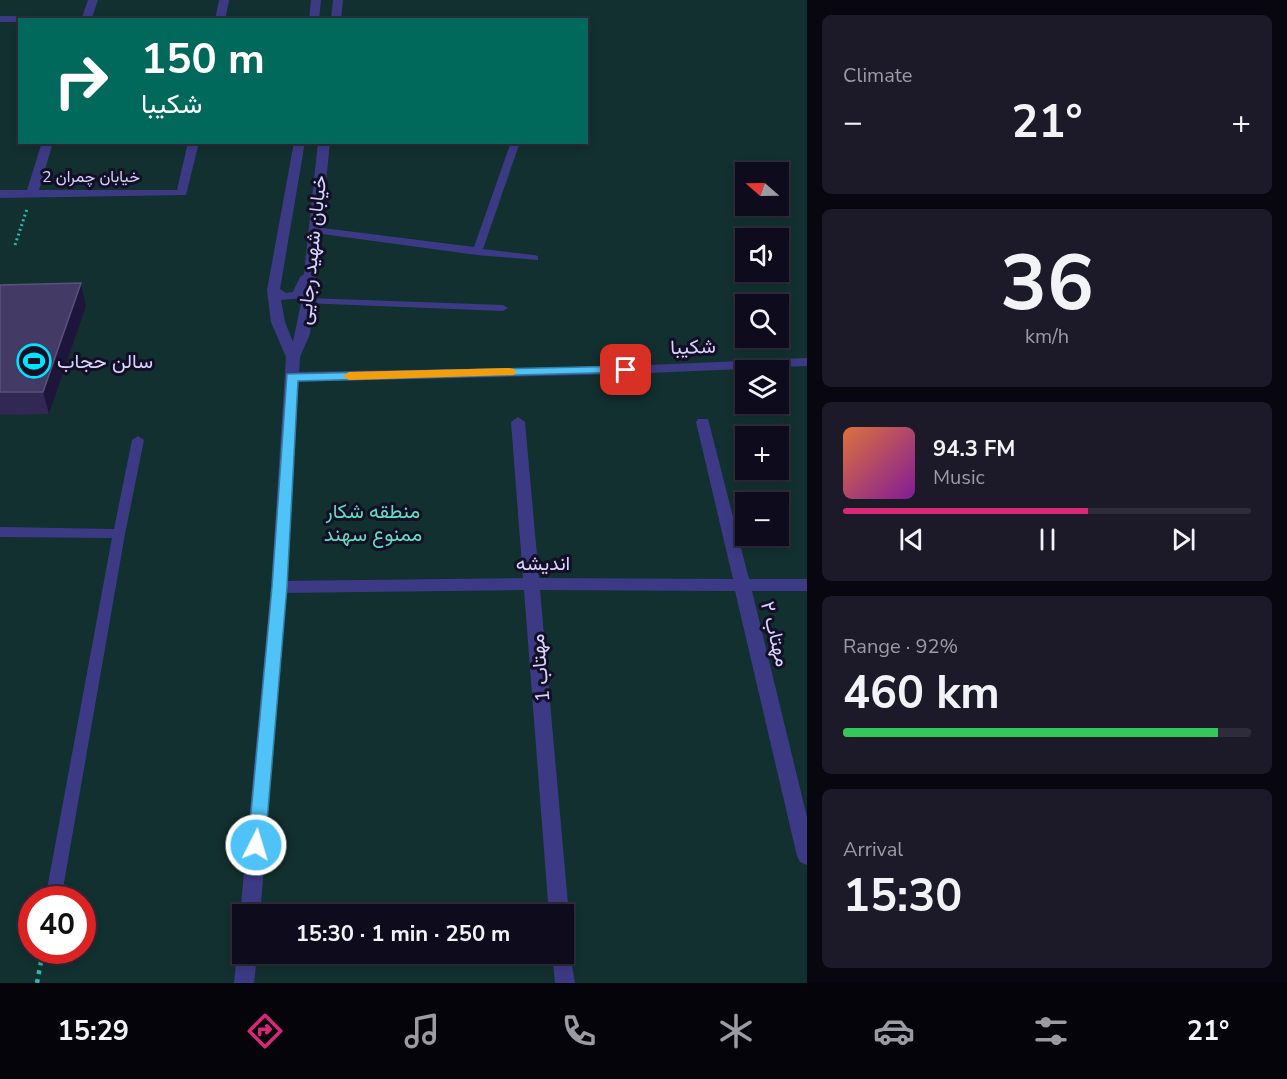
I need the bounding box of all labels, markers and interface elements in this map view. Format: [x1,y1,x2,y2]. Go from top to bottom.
text: 150 m [141,31,265,88]
icon: right [42,42,120,120]
text: Climate [843,62,912,89]
text: شکیبا [141,86,202,123]
text: 21° [1011,92,1083,153]
text: − [843,100,863,145]
text: + [1231,100,1251,145]
north arrow [735,162,789,216]
map controls [735,162,789,546]
street label: خیابان چمران 2 [42,166,140,188]
street label: خیابان شهید رجایی [291,174,333,326]
button: sound [735,228,789,282]
text: 36 [1000,230,1094,337]
button: search [735,294,789,348]
text: km/h [1025,323,1069,350]
street label: شکیبا [670,333,716,361]
sports icon: سالن حجاب [16,343,52,379]
pin [600,344,651,395]
place label: سالن حجاب [57,348,153,375]
icon: arrive [609,353,642,386]
button: layers [735,360,789,414]
button: + [735,426,789,480]
text: 94.3 FM [933,434,1015,464]
text: Music [933,464,985,491]
button: − [735,492,789,546]
park label: منطقه شکار ممنوع سهند [324,498,422,548]
icon: previous [895,523,928,556]
icon: pause [1031,523,1064,556]
icon: next [1167,523,1200,556]
street label: اندیشه [516,550,570,577]
street label: مهتاب ۲ [754,598,796,670]
street label: مهتاب 1 [524,633,556,703]
text: Range · 92% [843,633,958,660]
text: 460 km [843,663,1000,724]
position arrow [224,813,288,877]
text: Arrival [843,836,903,863]
text: 15:30 [843,866,962,927]
speed limit sign: 40 [18,886,96,964]
text: 15:30 · 1 min · 250 m [296,919,510,949]
icon: directions [244,1010,286,1052]
icon: music [401,1010,443,1052]
icon: phone [558,1010,600,1052]
icon: climate [715,1010,757,1052]
icon: car [873,1010,915,1052]
icon: filters [1030,1010,1072,1052]
text: 15:29 [58,1013,129,1050]
text: 21° [1187,1013,1229,1050]

